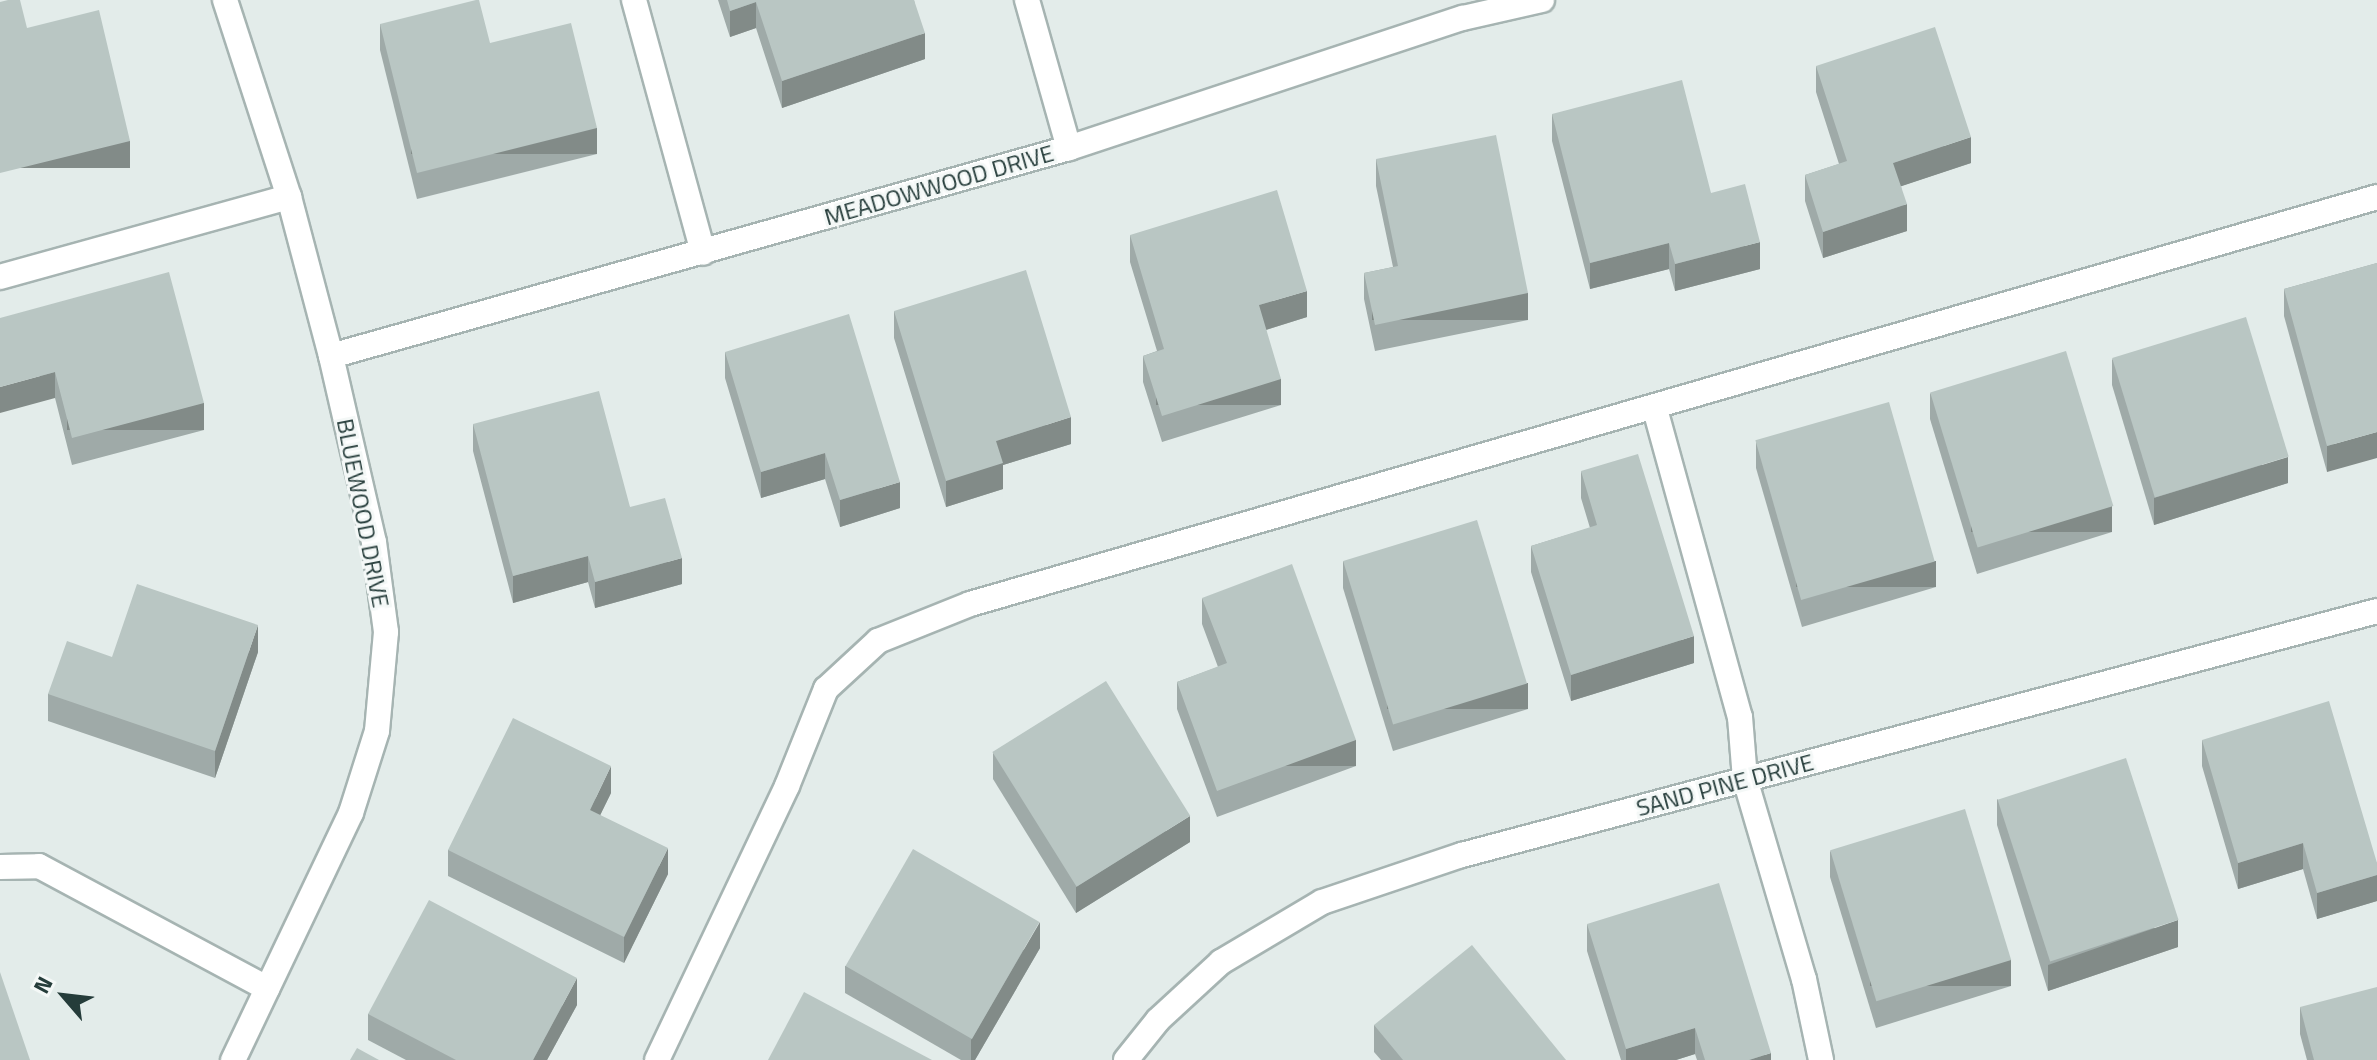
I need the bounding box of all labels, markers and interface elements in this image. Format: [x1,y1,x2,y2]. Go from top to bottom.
street label: MEADOWWOOD DRIVE [821,138,1057,232]
street label: BLUEWOOD DRIVE [331,416,395,610]
street label: SAND PINE DRIVE [1633,747,1817,823]
north arrow [24,956,104,1036]
text: N [24,970,61,999]

